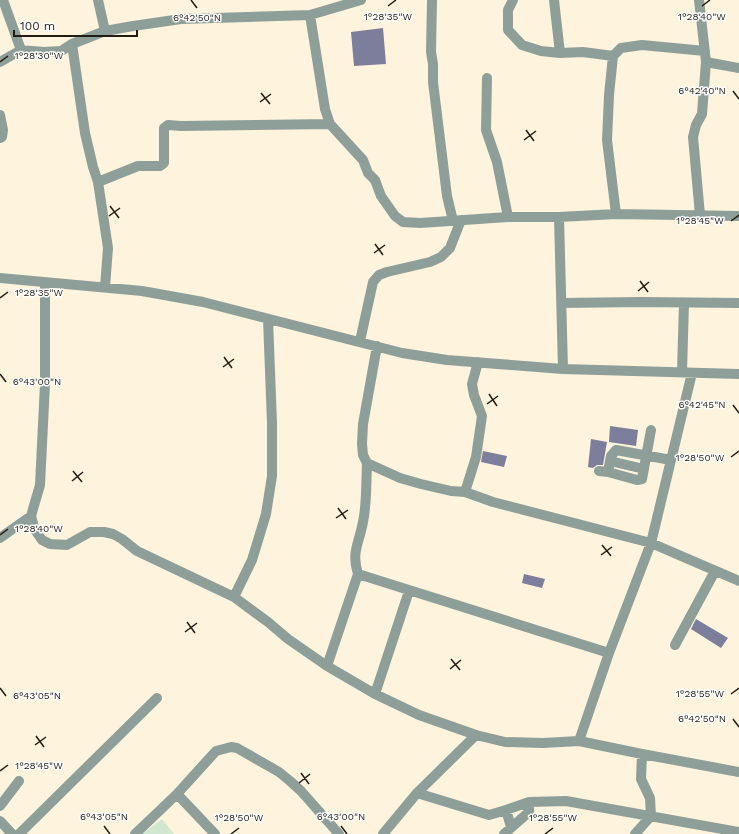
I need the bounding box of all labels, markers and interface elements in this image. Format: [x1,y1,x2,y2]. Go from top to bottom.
text: 1°28'35"W [364,11,412,22]
text: 1°28'40"W [678,11,726,22]
scale bar [14,12,137,38]
text: 6°42'50"N [173,12,221,23]
text: 100 m [20,19,55,33]
text: 1°28'30"W [15,50,64,61]
text: 6°42'40"N [678,85,726,96]
text: 1°28'45"W [676,215,724,226]
text: 1°28'35"W [15,287,63,298]
text: 6°43'00"N [13,376,61,387]
text: 6°42'45"N [678,399,726,410]
text: 1°28'50"W [676,452,725,463]
text: 1°28'40"W [15,523,63,534]
text: 1°28'55"W [676,688,724,699]
text: 6°43'05"N [13,690,61,701]
text: 6°42'50"N [678,713,726,724]
text: 1°28'45"W [15,760,63,771]
text: 6°43'05"N [80,811,128,822]
text: 6°43'00"N [317,811,365,822]
text: 1°28'50"W [215,812,264,823]
text: 1°28'55"W [529,812,577,823]

